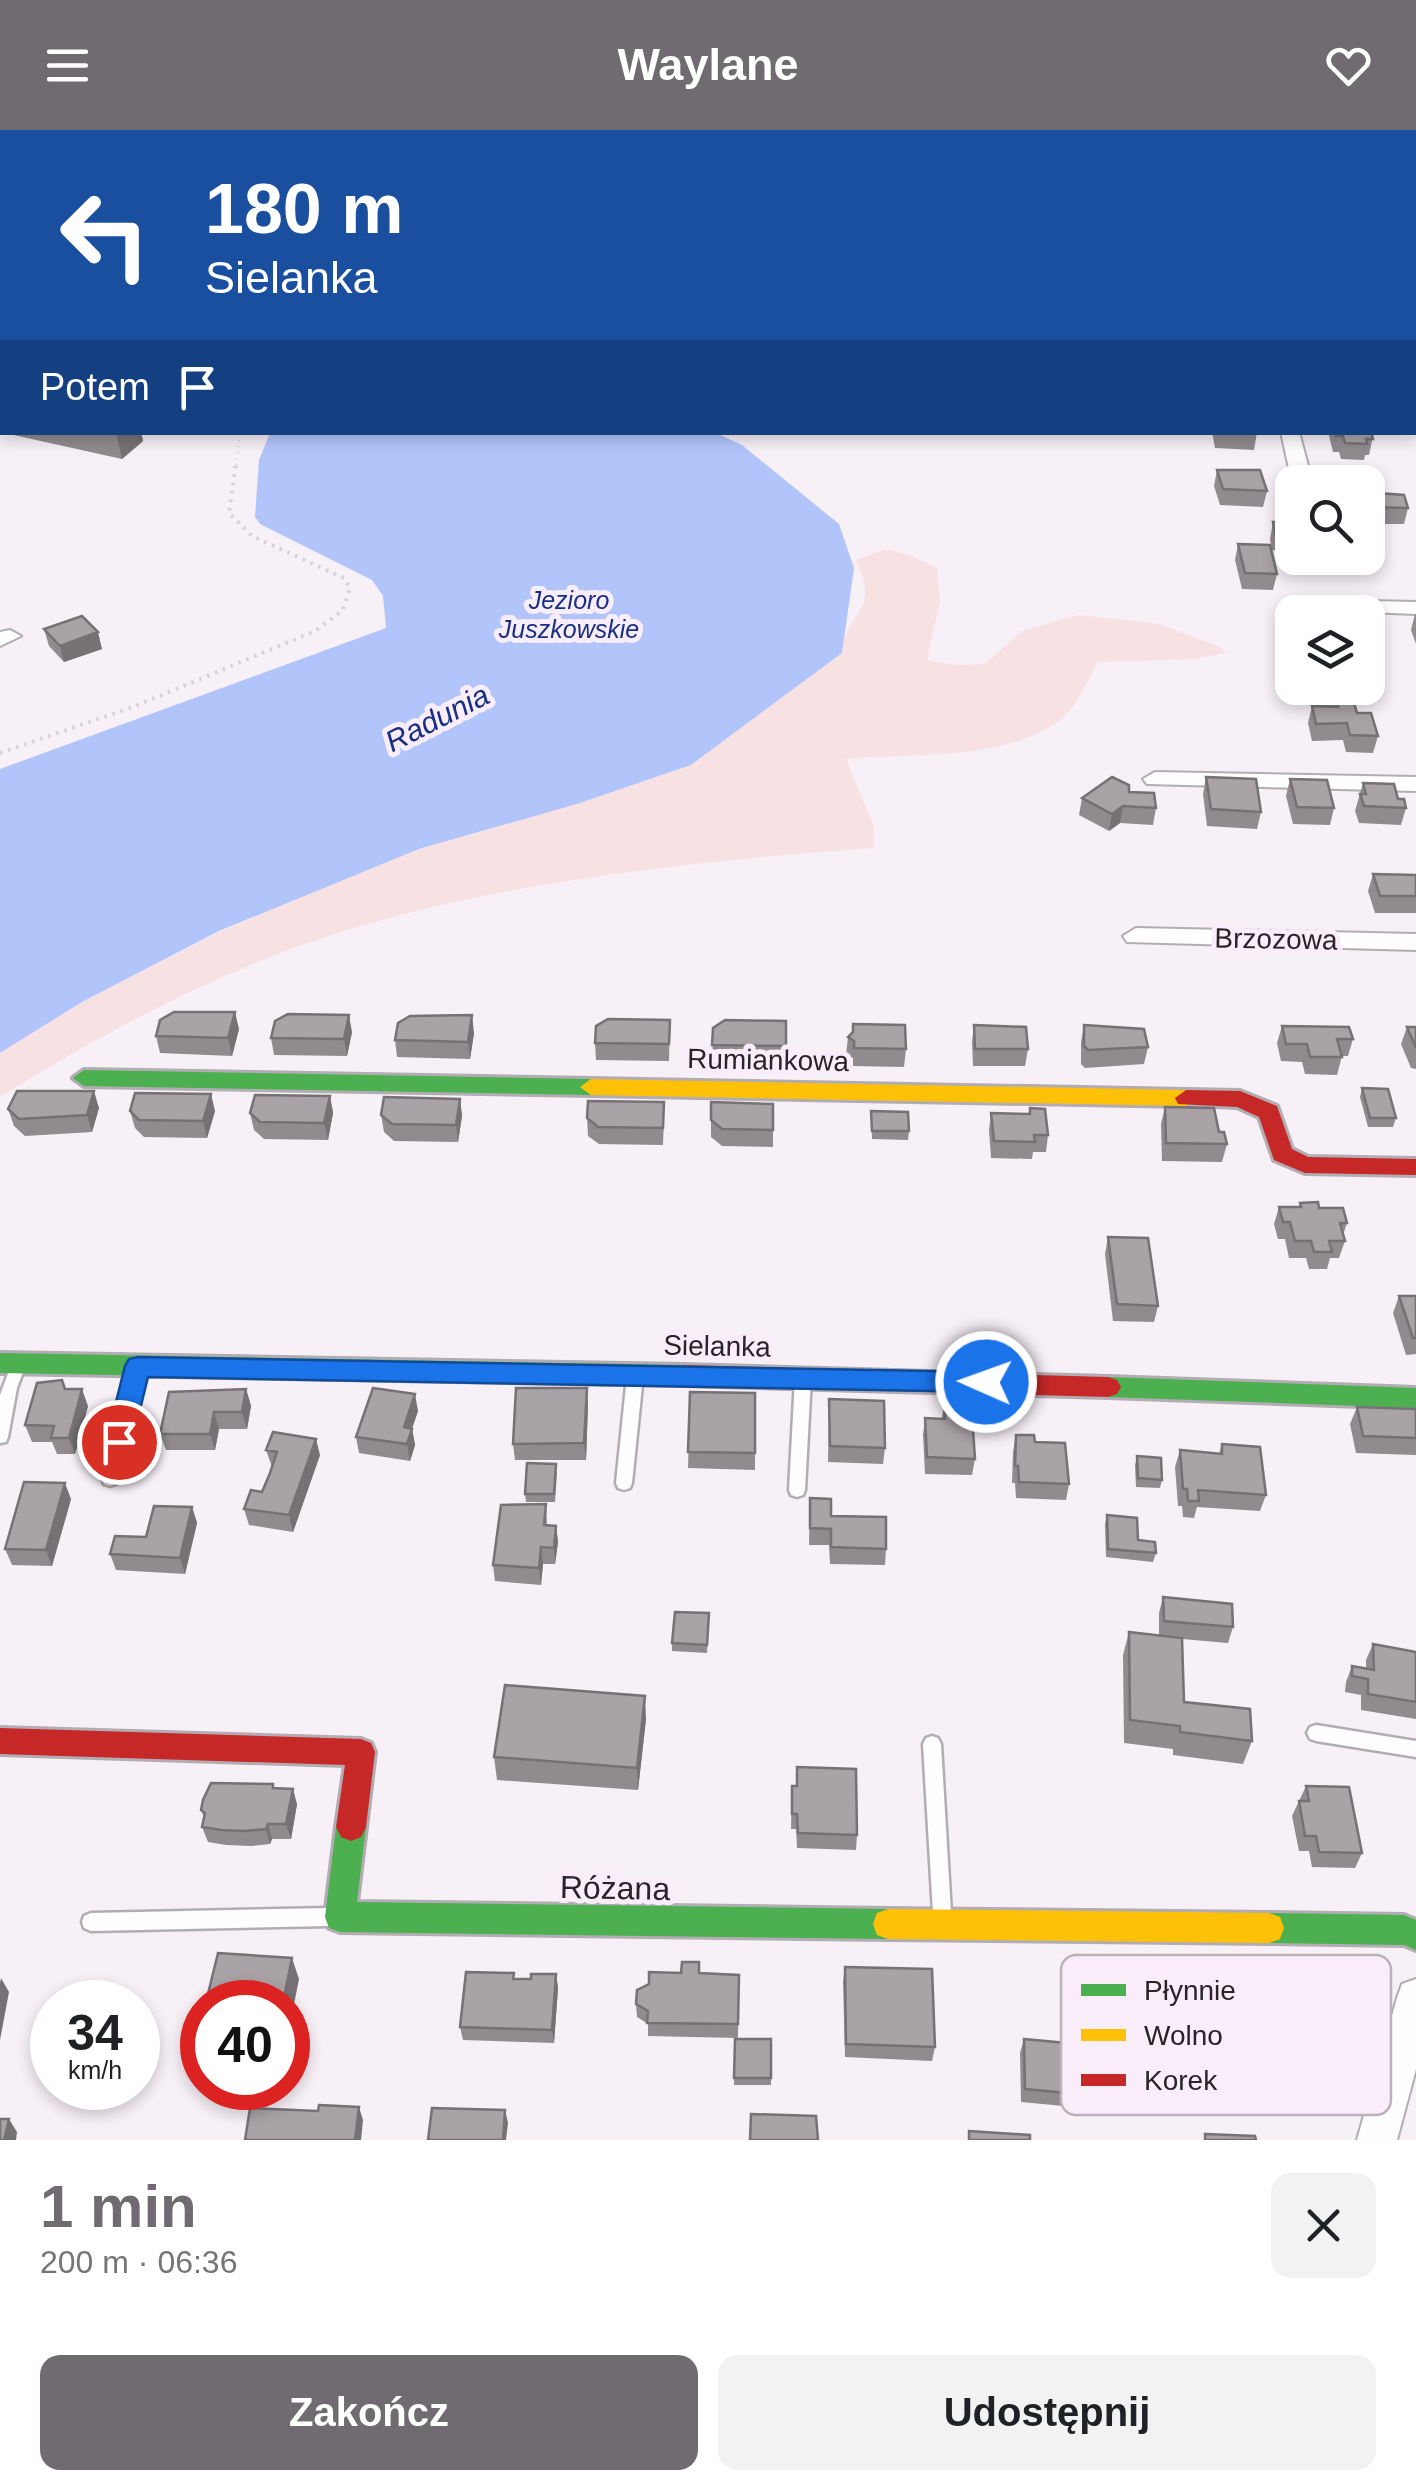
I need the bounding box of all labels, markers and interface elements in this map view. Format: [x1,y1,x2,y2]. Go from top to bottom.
icon: menu [40,38,95,93]
icon: heart [1321,38,1376,93]
text: Waylane [618,39,798,90]
icon: left [40,170,170,300]
text: 180 m [205,170,403,248]
text: Sielanka [205,252,378,303]
icon: arrive [170,360,225,415]
text: Potem [40,366,150,408]
map controls [1275,465,1385,705]
button: search [1275,465,1385,575]
water label: Jezioro Juszkowskie [498,586,639,643]
button: layers [1275,595,1385,705]
water label: Radunia [380,678,494,758]
street label: Brzozowa [1214,922,1338,956]
street label: Rumiankowa [687,1043,850,1077]
street label: Sielanka [663,1330,771,1362]
position arrow [934,1330,1038,1434]
pin [77,1400,162,1485]
icon: arrive [92,1415,147,1470]
street label: Różana [560,1869,671,1907]
legend [1061,1955,1391,2115]
text: Płynnie [1144,1975,1236,2006]
speed limit sign: 40 [180,1980,310,2110]
text: 34 [67,2005,123,2061]
text: Wolno [1144,2020,1223,2051]
text: km/h [68,2056,122,2084]
text: Korek [1144,2065,1218,2096]
text: 1 min [40,2173,197,2240]
button: close [1271,2173,1376,2278]
text: 200 m · 06:36 [40,2244,237,2280]
button: Zakończ [40,2355,698,2470]
button: Udostępnij [718,2355,1376,2470]

